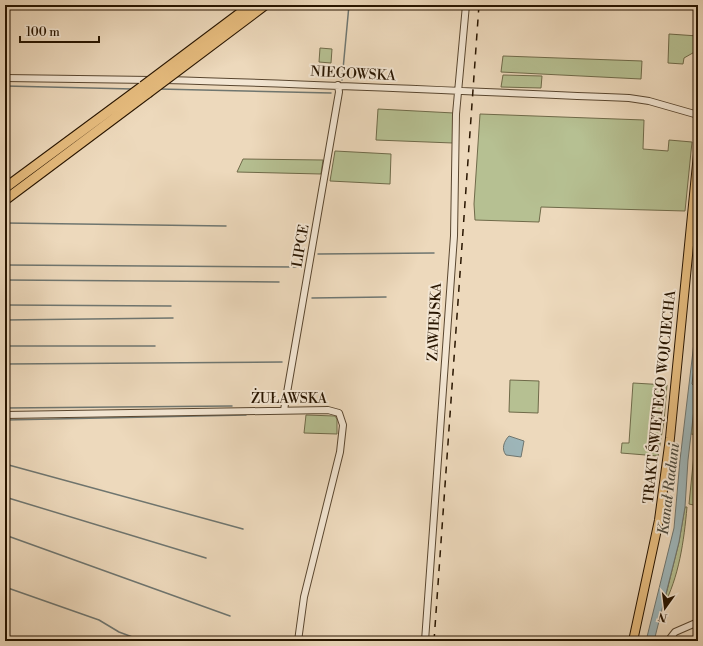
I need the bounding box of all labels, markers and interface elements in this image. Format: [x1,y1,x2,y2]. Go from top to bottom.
scale bar [20,18,99,44]
text: 100 m [26,25,60,40]
street label: NIEGOWSKA [310,63,397,85]
street label: LIPCE [288,223,314,269]
street label: ZAWIEJSKA [424,282,446,362]
street label: TRAKT ŚWIĘTEGO WOJCIECHA [638,289,680,505]
street label: ŻUŁAWSKA [251,388,328,408]
water label: Kanał Raduni [654,441,684,536]
north arrow [645,588,685,628]
text: N [657,609,669,625]

